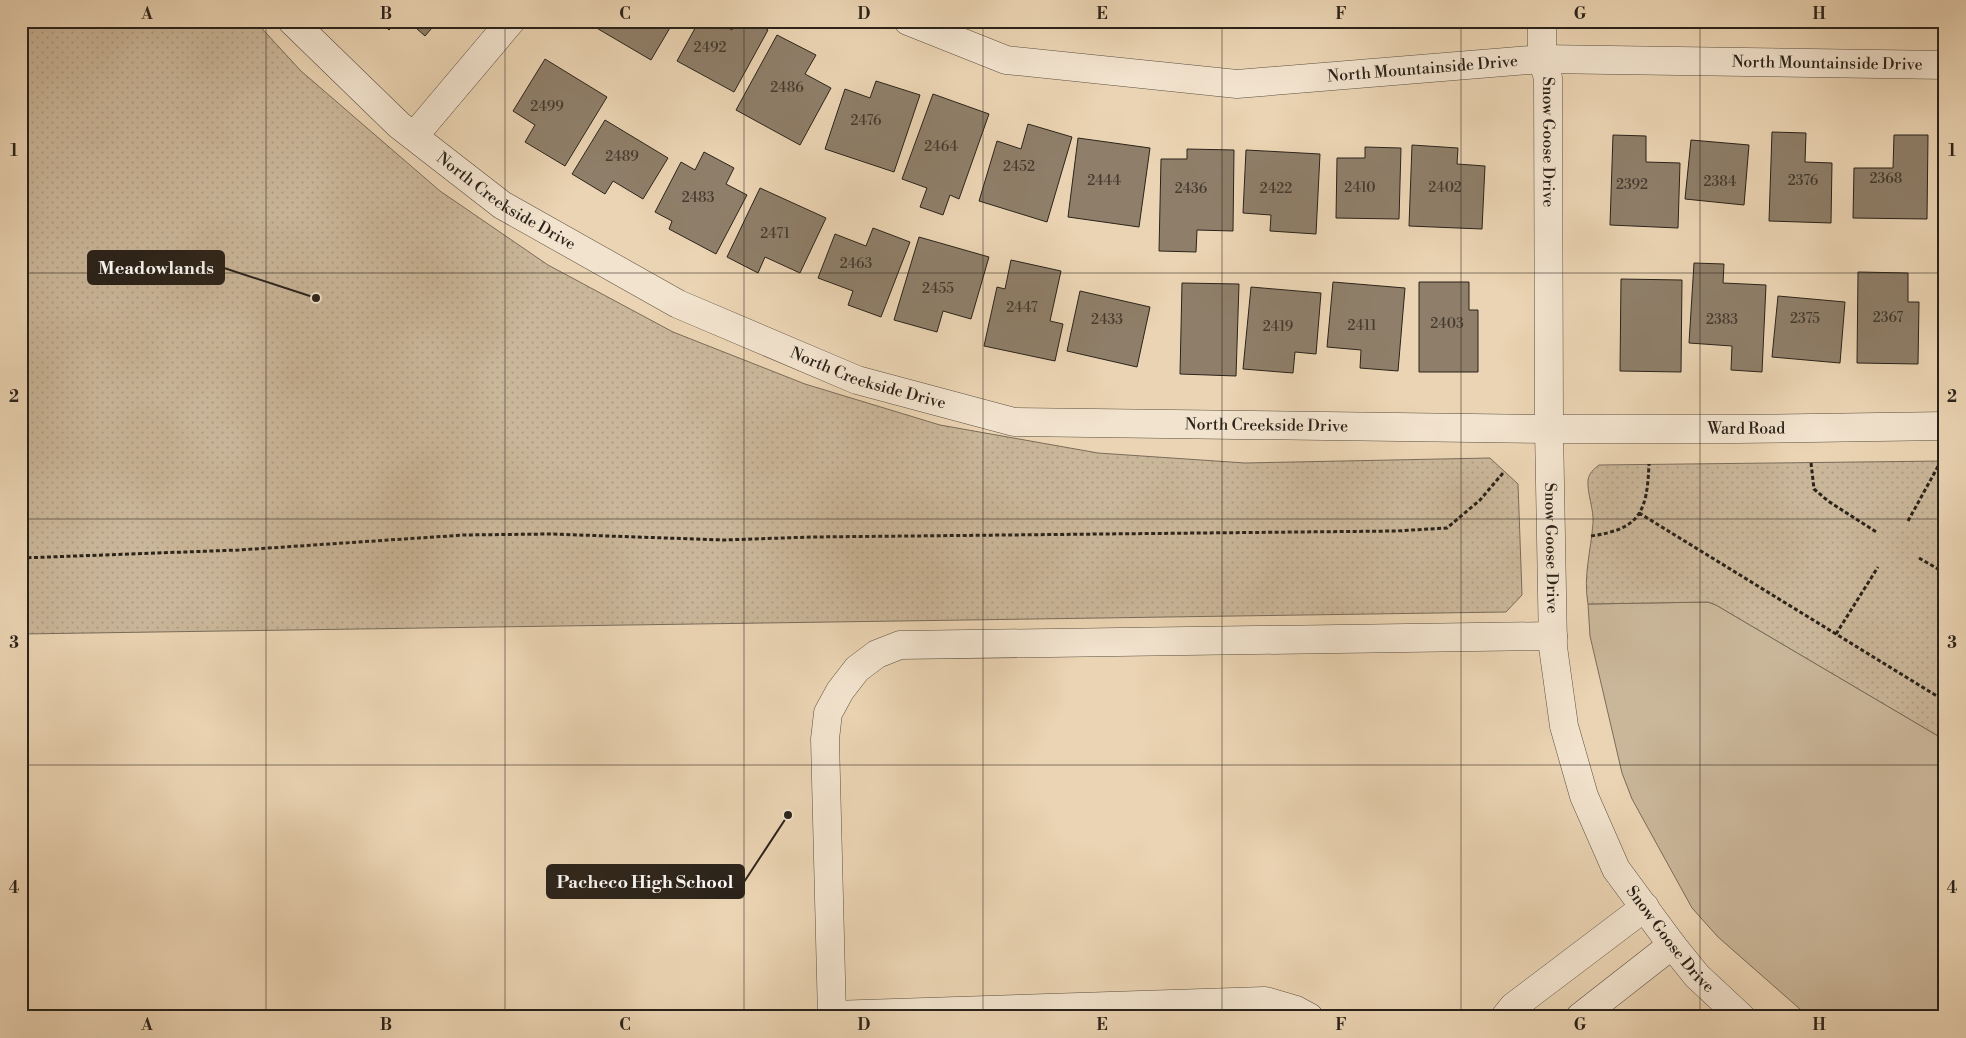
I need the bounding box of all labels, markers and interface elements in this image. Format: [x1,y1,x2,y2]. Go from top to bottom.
text: A [140,4,153,24]
text: B [380,4,392,24]
text: C [619,4,631,24]
text: D [858,4,871,24]
text: E [1096,4,1108,24]
text: F [1335,4,1347,24]
text: G [1574,4,1587,24]
text: H [1812,4,1826,24]
house number: 2492 [694,39,726,57]
street label: North Mountainside Drive [1327,51,1519,87]
street label: North Mountainside Drive [1732,52,1923,75]
street label: Snow Goose Drive [1538,77,1558,207]
house number: 2486 [770,79,804,97]
house number: 2499 [530,98,564,116]
house number: 2476 [851,112,882,130]
house number: 2464 [924,138,958,156]
text: 1 [10,141,18,161]
text: 1 [1948,141,1956,161]
street label: North Creekside Drive [432,148,579,254]
house number: 2489 [605,148,639,166]
house number: 2452 [1003,158,1035,176]
house number: 2368 [1870,170,1902,188]
house number: 2444 [1087,172,1121,190]
house number: 2376 [1788,172,1819,190]
house number: 2384 [1704,173,1736,191]
house number: 2392 [1616,176,1648,194]
house number: 2410 [1344,179,1376,197]
house number: 2402 [1428,179,1462,197]
house number: 2436 [1175,180,1208,198]
house number: 2422 [1260,180,1292,198]
house number: 2483 [682,189,715,207]
house number: 2471 [760,225,790,243]
callout: Meadowlands [88,251,224,284]
house number: 2463 [840,255,873,273]
text: Meadowlands [98,257,214,280]
house number: 2455 [922,280,954,298]
house number: 2447 [1006,299,1038,317]
house number: 2367 [1873,309,1903,327]
house number: 2375 [1790,310,1820,328]
house number: 2433 [1091,311,1123,329]
house number: 2383 [1706,311,1738,329]
house number: 2403 [1430,315,1464,333]
house number: 2411 [1348,317,1376,335]
house number: 2419 [1263,318,1293,336]
street label: North Creekside Drive [787,343,948,413]
text: 2 [9,387,19,407]
text: 2 [1947,387,1957,407]
street label: North Creekside Drive [1185,414,1348,436]
street label: Ward Road [1706,418,1786,439]
street label: Snow Goose Drive [1540,483,1562,614]
text: 3 [9,633,19,653]
text: 3 [1947,633,1957,653]
callout: Pacheco High School [547,865,744,898]
text: Pacheco High School [557,871,734,894]
text: 4 [9,878,20,898]
text: 4 [1947,878,1958,898]
street label: Snow Goose Drive [1622,882,1718,997]
text: A [140,1015,153,1035]
text: B [380,1015,392,1035]
text: C [619,1015,631,1035]
text: D [858,1015,871,1035]
text: E [1096,1015,1108,1035]
text: F [1335,1015,1347,1035]
text: G [1574,1015,1587,1035]
text: H [1812,1015,1826,1035]

